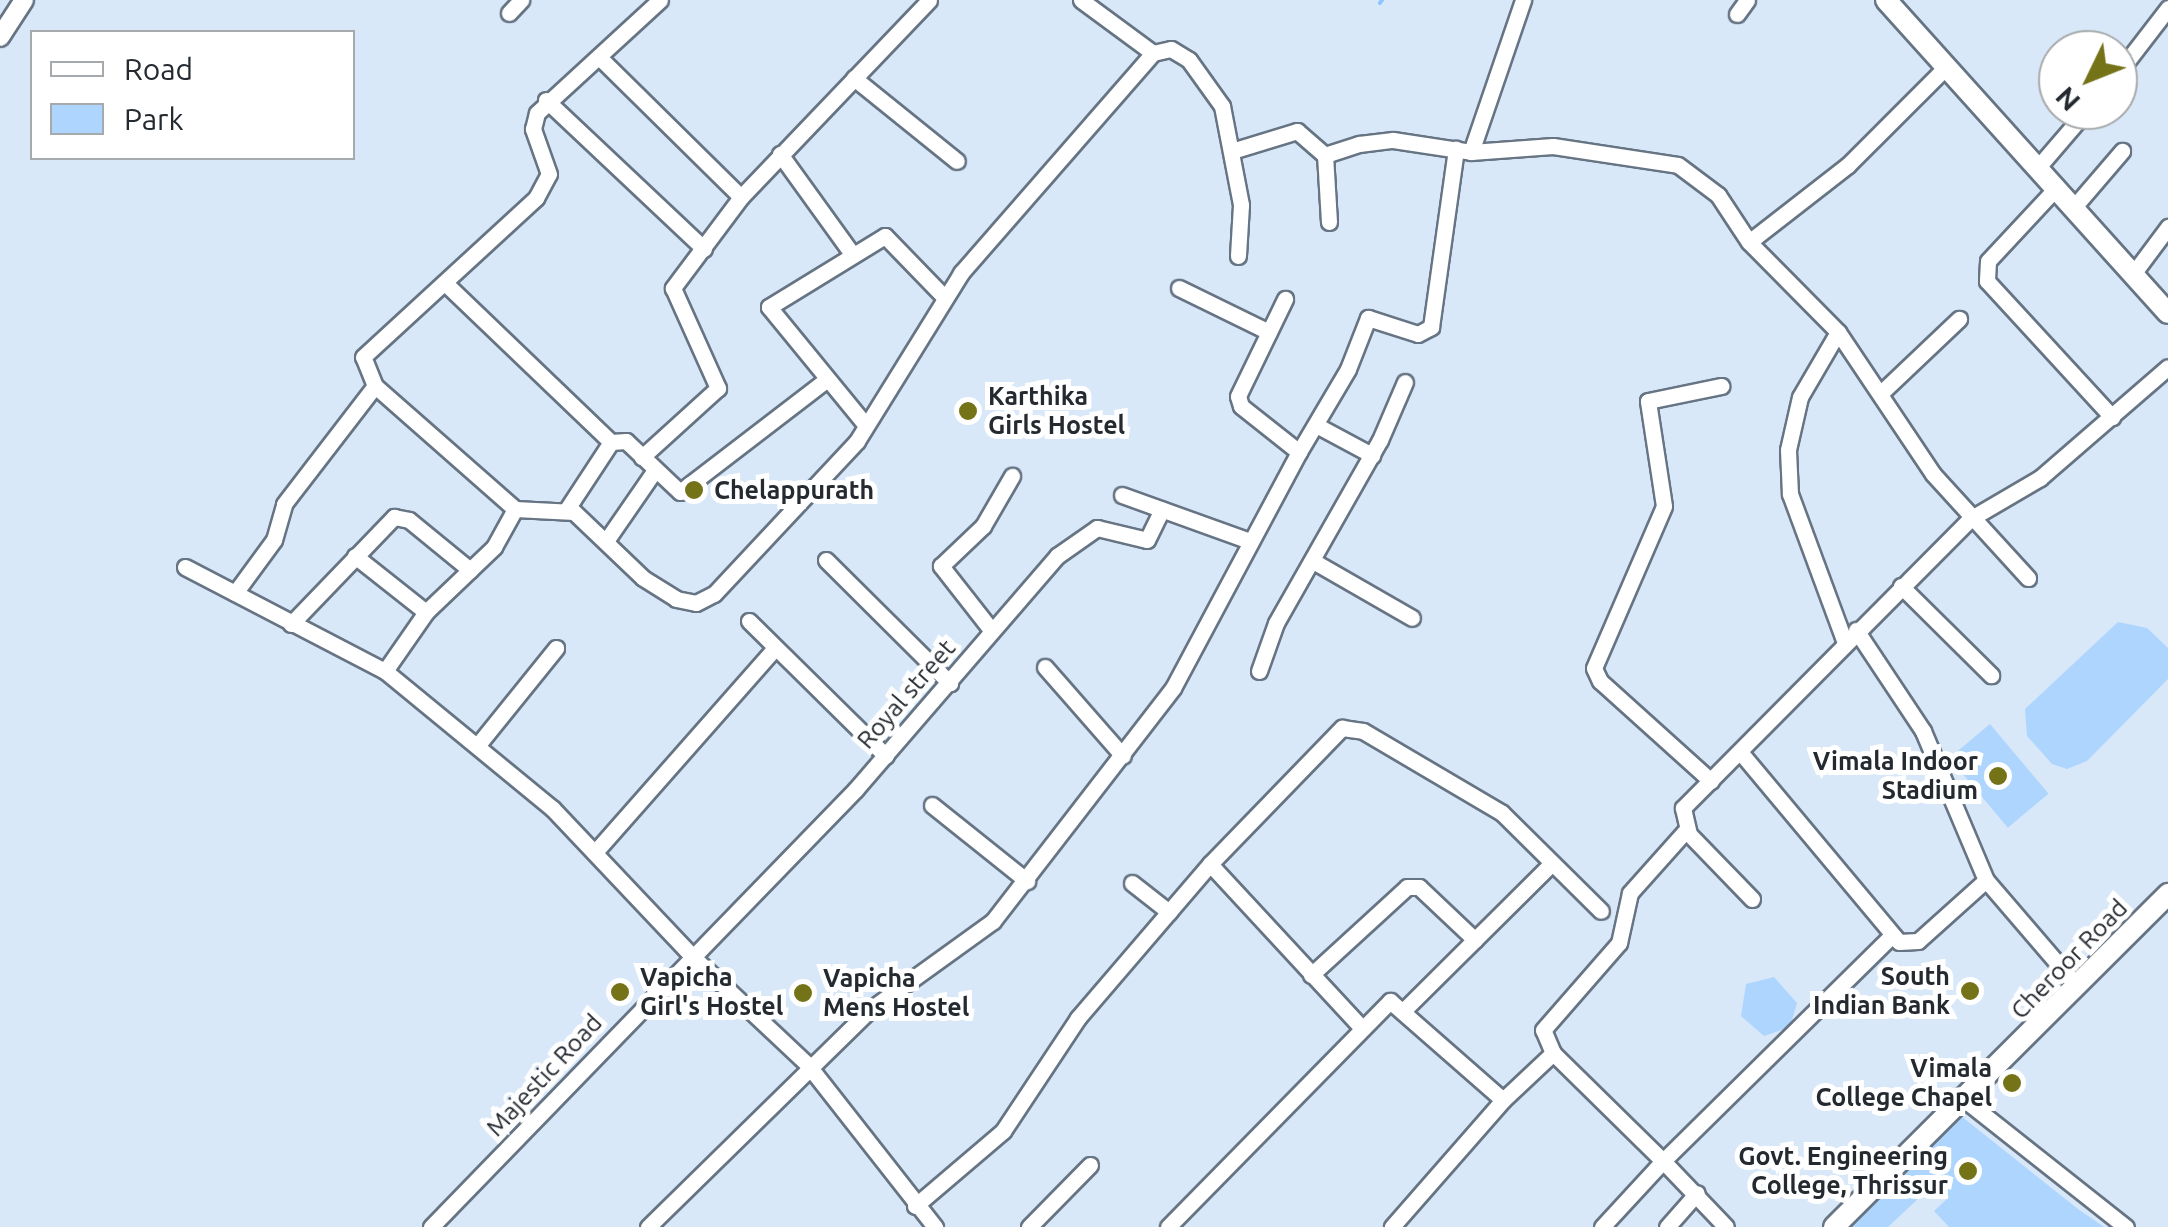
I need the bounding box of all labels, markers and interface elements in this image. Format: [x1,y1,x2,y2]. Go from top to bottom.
legend [30,30,355,160]
north arrow [2038,30,2138,130]
text: Road [124,52,193,86]
text: N [2049,81,2086,118]
text: Park [124,102,184,136]
place label: Karthika Girls Hostel [988,382,1125,441]
marker: Karthika Girls Hostel [957,400,979,422]
place label: Chelappurath [714,475,874,505]
marker: Chelappurath [683,479,705,501]
street label: Royal street [850,633,962,755]
place label: Vimala Indoor Stadium [1813,747,1978,806]
marker: Vimala Indoor Stadium [1987,765,2009,787]
street label: Cheroor Road [2004,893,2134,1025]
place label: South Indian Bank [1813,962,1950,1021]
place label: Vapicha Girl's Hostel [640,963,783,1022]
place label: Vapicha Mens Hostel [823,964,969,1023]
marker: South Indian Bank [1959,980,1981,1002]
marker: Vapicha Girl's Hostel [609,981,631,1003]
marker: Vapicha Mens Hostel [792,982,814,1004]
street label: Majestic Road [480,1008,608,1142]
place label: Vimala College Chapel [1815,1054,1992,1113]
marker: Vimala College Chapel [2001,1072,2023,1094]
place label: Govt. Engineering College, Thrissur [1738,1142,1948,1201]
marker: Govt. Engineering College, Thrissur [1957,1160,1979,1182]

